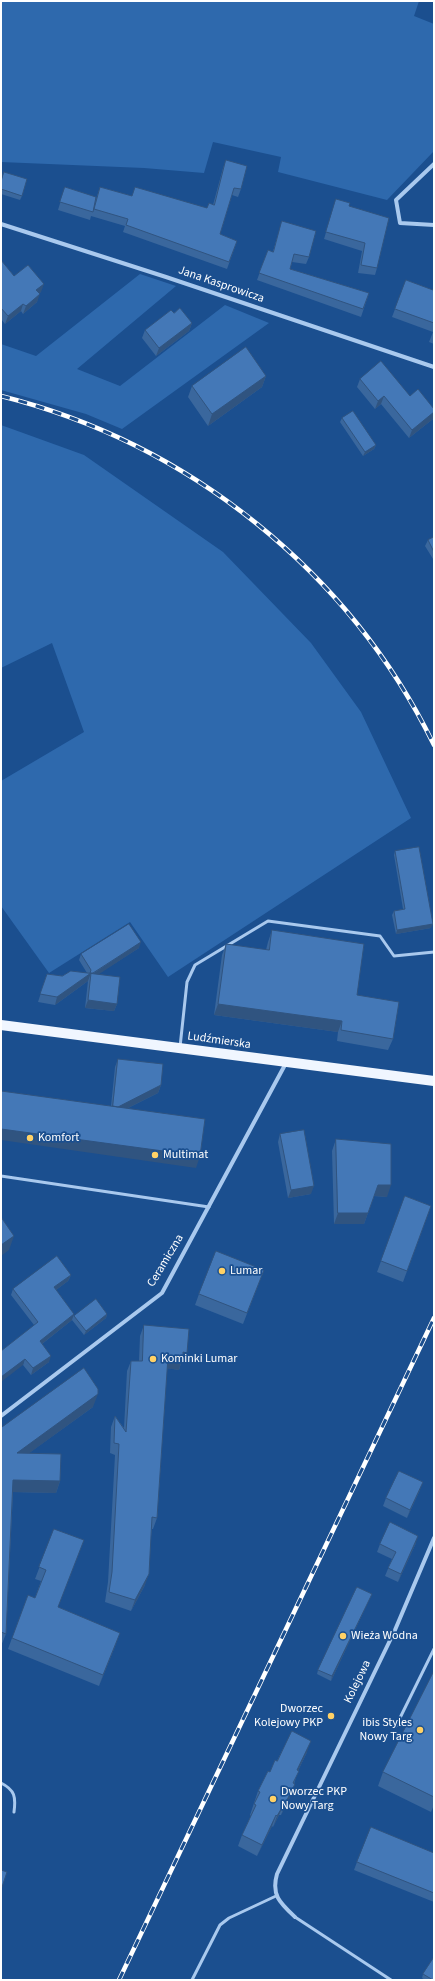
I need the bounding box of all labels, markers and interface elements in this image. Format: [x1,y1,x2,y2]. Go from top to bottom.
street label: Jana Kasprowicza [176,264,266,306]
street label: Ludźmierska [186,1029,252,1053]
place label: Komfort [38,1131,79,1145]
marker: Komfort [25,1133,35,1143]
place label: Multimat [163,1148,208,1162]
marker: Multimat [150,1150,160,1160]
street label: Ceramiczna [145,1232,187,1290]
place label: Lumar [230,1264,262,1278]
marker: Lumar [217,1266,227,1276]
place label: Kominki Lumar [161,1352,238,1366]
marker: Kominki Lumar [148,1354,158,1364]
place label: Wieża Wodna [351,1629,418,1643]
marker: Wieża Wodna [338,1631,348,1641]
street label: Kolejowa [341,1658,375,1706]
place label: Dworzec Kolejowy PKP [254,1702,323,1730]
marker: Dworzec Kolejowy PKP [326,1711,336,1721]
place label: ibis Styles Nowy Targ [359,1716,412,1744]
marker: ibis Styles Nowy Targ [415,1725,425,1735]
place label: Dworzec PKP Nowy Targ [281,1785,347,1813]
marker: Dworzec PKP Nowy Targ [268,1794,278,1804]

